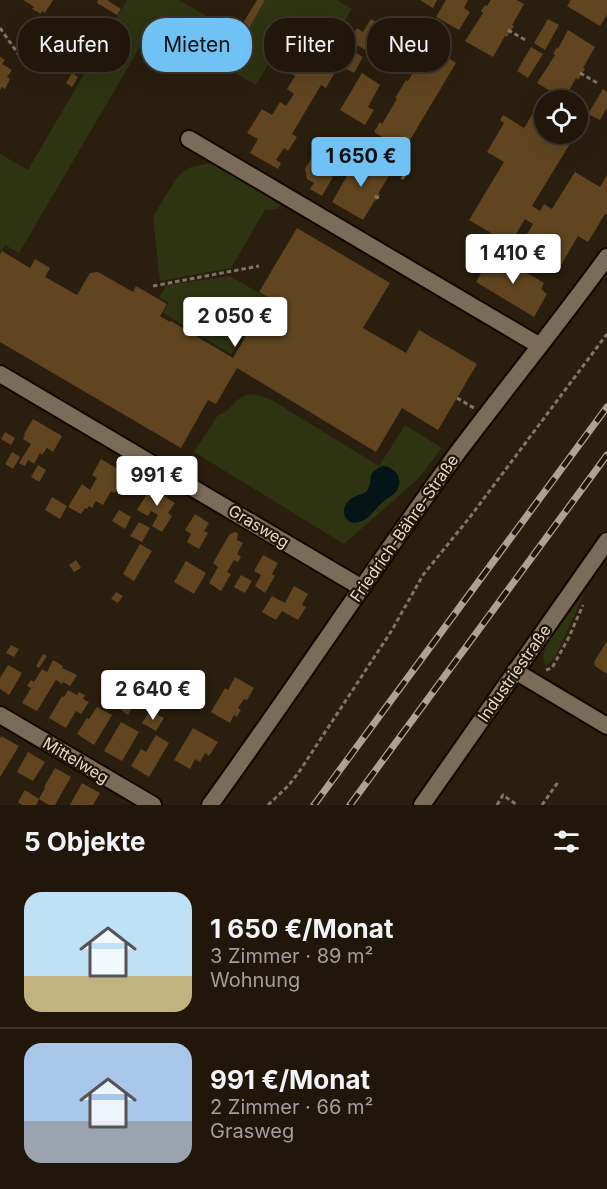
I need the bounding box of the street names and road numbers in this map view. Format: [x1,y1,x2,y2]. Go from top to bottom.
street label: Friedrich-Bähre-Straße [345,450,463,606]
street label: Grasweg [225,500,293,552]
street label: Industriestraße [473,621,555,725]
street label: Mittelweg [39,733,113,787]

